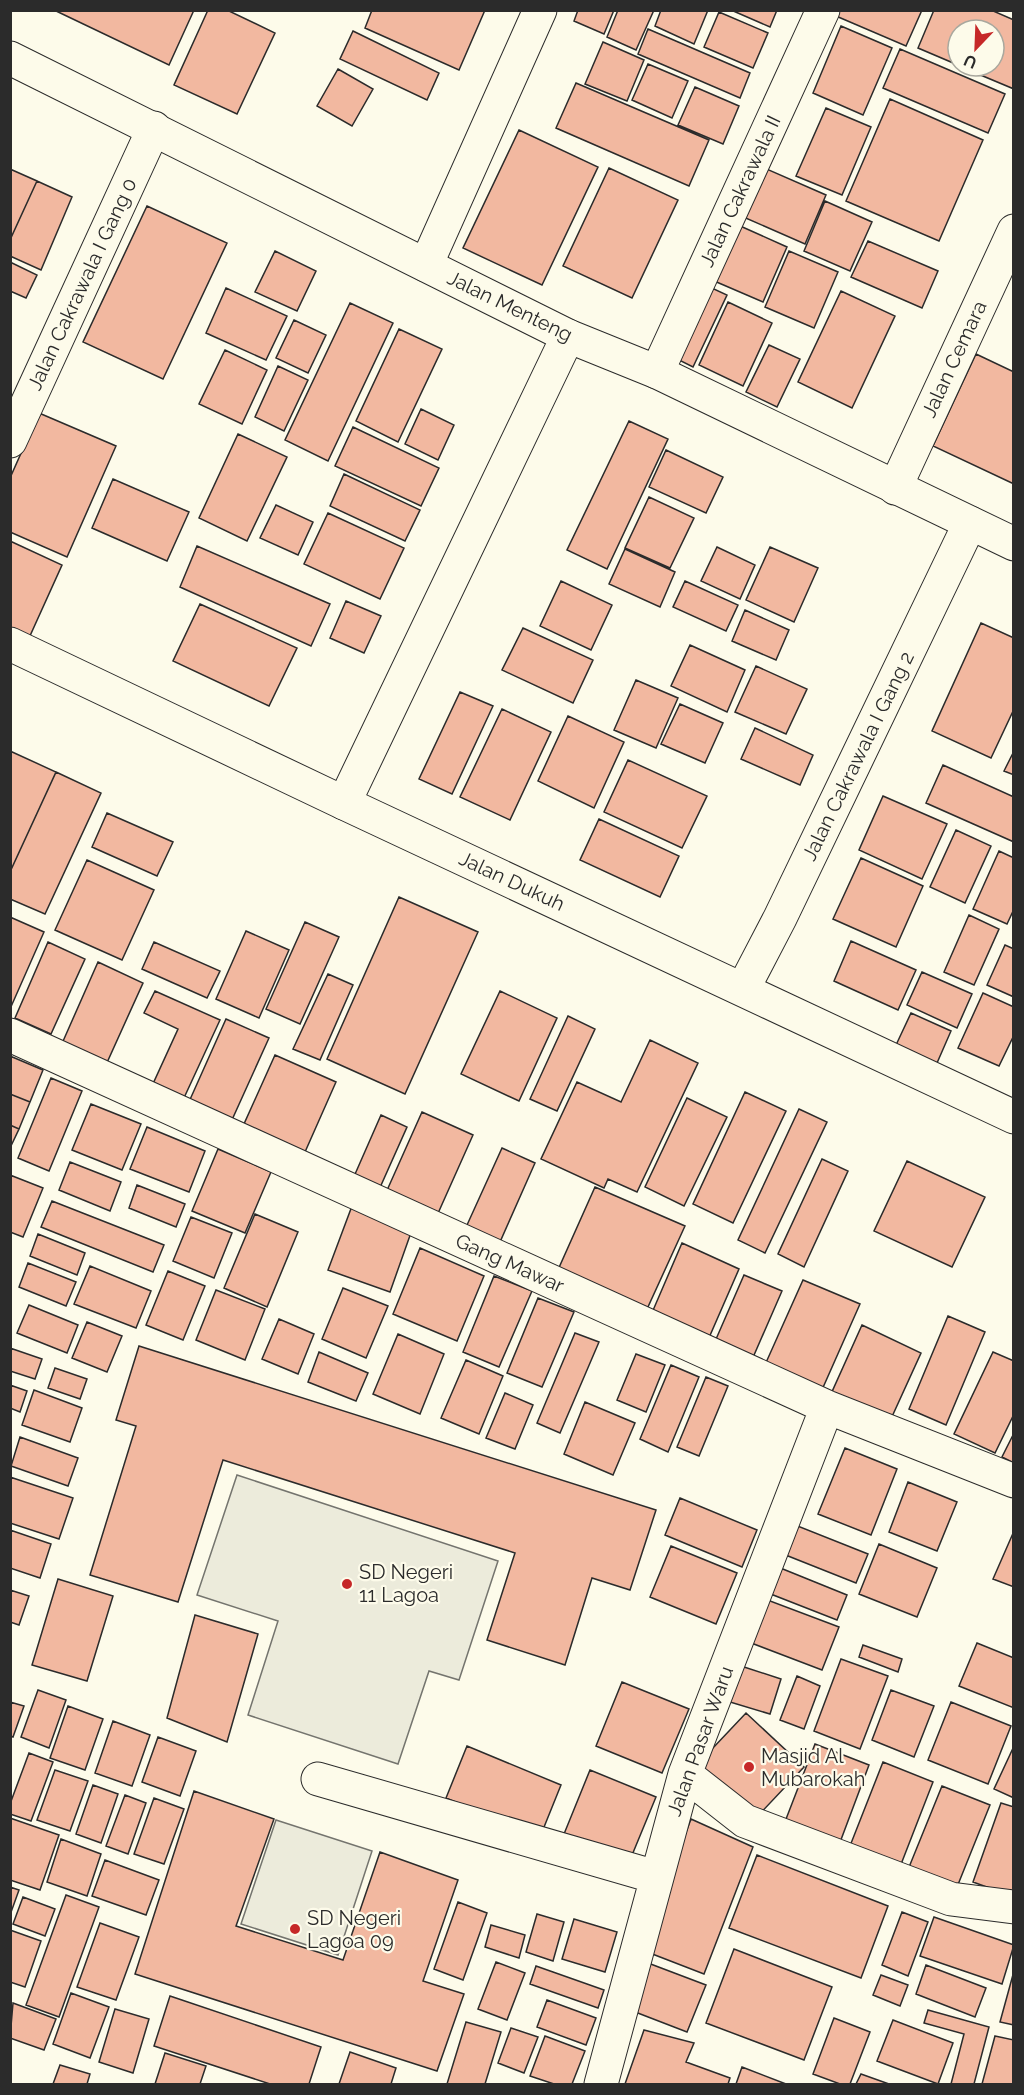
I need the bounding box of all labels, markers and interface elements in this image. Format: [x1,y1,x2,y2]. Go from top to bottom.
north arrow [946,18,1006,78]
text: U [961,50,980,72]
street label: Jalan Cakrawala II [694,111,786,271]
street label: Jalan Cakrawala I Gang 0 [22,174,142,394]
street label: Jalan Menteng [443,265,577,347]
street label: Jalan Cemara [916,297,992,421]
street label: Jalan Cakrawala I Gang 2 [797,648,919,864]
street label: Jalan Dukuh [455,846,569,916]
street label: Gang Mawar [452,1228,568,1298]
place label: SD Negeri 11 Lagoa [359,1560,453,1607]
marker: SD Negeri 11 Lagoa [340,1577,354,1591]
street label: Jalan Pasar Waru [662,1663,738,1819]
place label: Masjid Al Mubarokah [761,1744,865,1791]
marker: Masjid Al Mubarokah [742,1760,756,1774]
place label: SD Negeri Lagoa 09 [307,1906,401,1953]
marker: SD Negeri Lagoa 09 [288,1922,302,1936]

